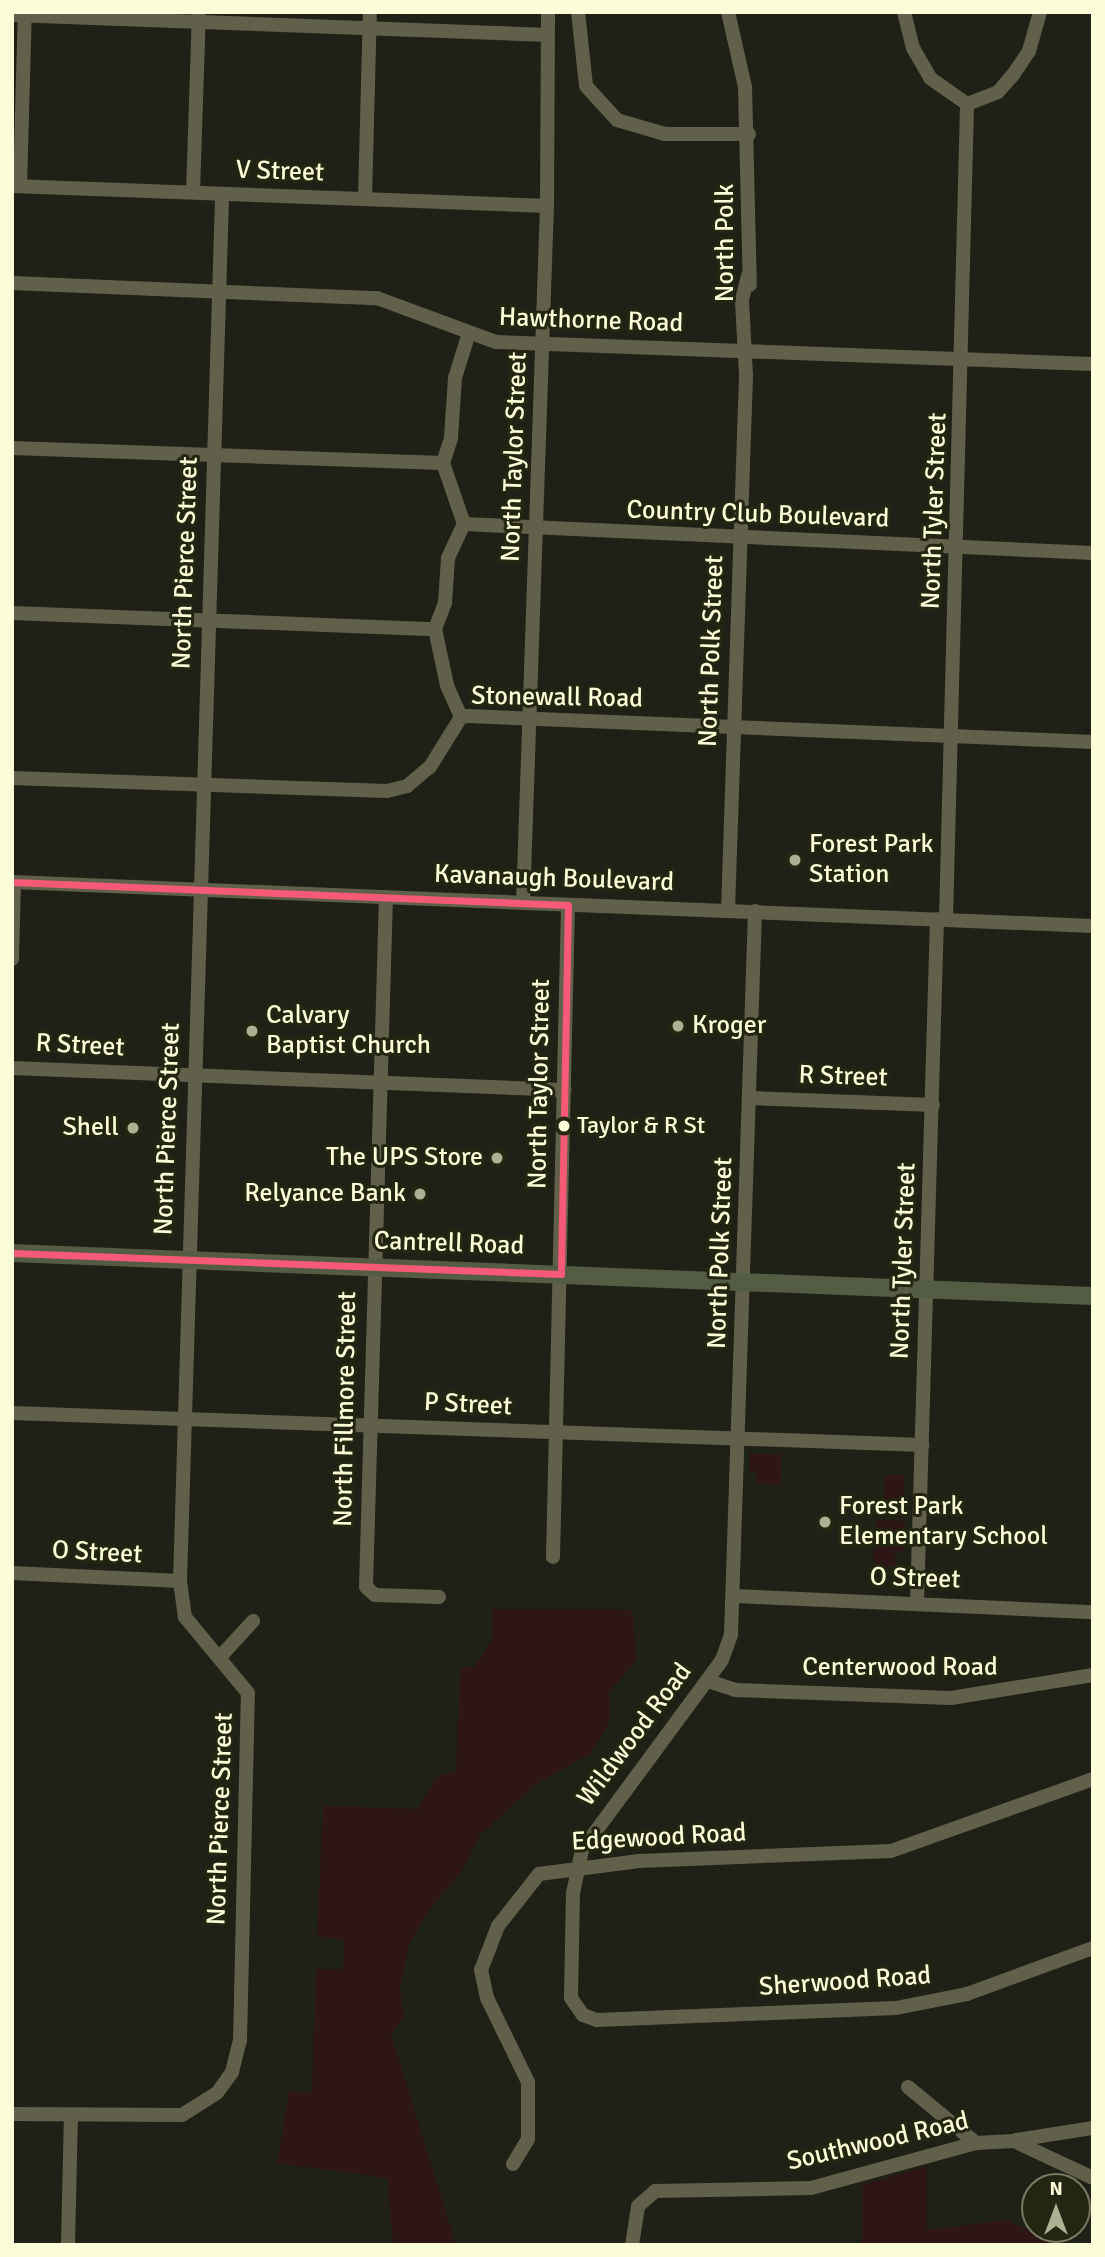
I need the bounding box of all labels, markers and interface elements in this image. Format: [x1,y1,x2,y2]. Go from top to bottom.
street label: V Street [235,155,325,189]
street label: North Polk [710,184,742,302]
street label: Hawthorne Road [498,302,684,340]
street label: North Taylor Street [496,351,534,563]
street label: North Tyler Street [916,412,954,610]
street label: North Pierce Street [167,456,205,670]
street label: Country Club Boulevard [626,495,890,535]
street label: North Polk Street [693,555,731,747]
street label: Stonewall Road [471,681,643,715]
place label: Forest Park Station [809,829,934,890]
marker: Forest Park Station [787,852,803,868]
street label: Kavanaugh Boulevard [433,859,675,899]
street label: North Taylor Street [523,979,557,1189]
place label: Calvary Baptist Church [266,1000,431,1062]
place label: Kroger [692,1010,766,1042]
marker: Kroger [670,1018,686,1034]
street label: North Pierce Street [149,1022,187,1236]
marker: Calvary Baptist Church [244,1023,260,1039]
street label: R Street [35,1028,125,1064]
street label: R Street [798,1060,888,1094]
place label: Shell [62,1112,119,1144]
place label: Taylor & R St [577,1112,705,1140]
marker: Taylor & R St [557,1119,571,1133]
marker: Shell [125,1120,141,1136]
place label: The UPS Store [326,1142,483,1174]
marker: The UPS Store [489,1150,505,1166]
street label: North Polk Street [702,1157,740,1349]
street label: North Tyler Street [885,1162,923,1360]
place label: Relyance Bank [244,1178,406,1210]
marker: Relyance Bank [412,1186,428,1202]
street label: Cantrell Road [373,1226,525,1262]
street label: North Fillmore Street [328,1291,364,1527]
street label: P Street [423,1387,513,1423]
place label: Forest Park Elementary School [839,1491,1048,1552]
marker: Forest Park Elementary School [817,1514,833,1530]
street label: O Street [51,1535,143,1571]
street label: O Street [869,1562,961,1596]
street label: Centerwood Road [802,1652,998,1684]
street label: Wildwood Road [571,1657,699,1813]
street label: North Pierce Street [202,1712,240,1926]
street label: Edgewood Road [571,1818,747,1858]
street label: Sherwood Road [758,1960,932,2004]
street label: Southwood Road [784,2106,972,2178]
north arrow [1021,2173,1091,2243]
text: N [1049,2177,1063,2201]

